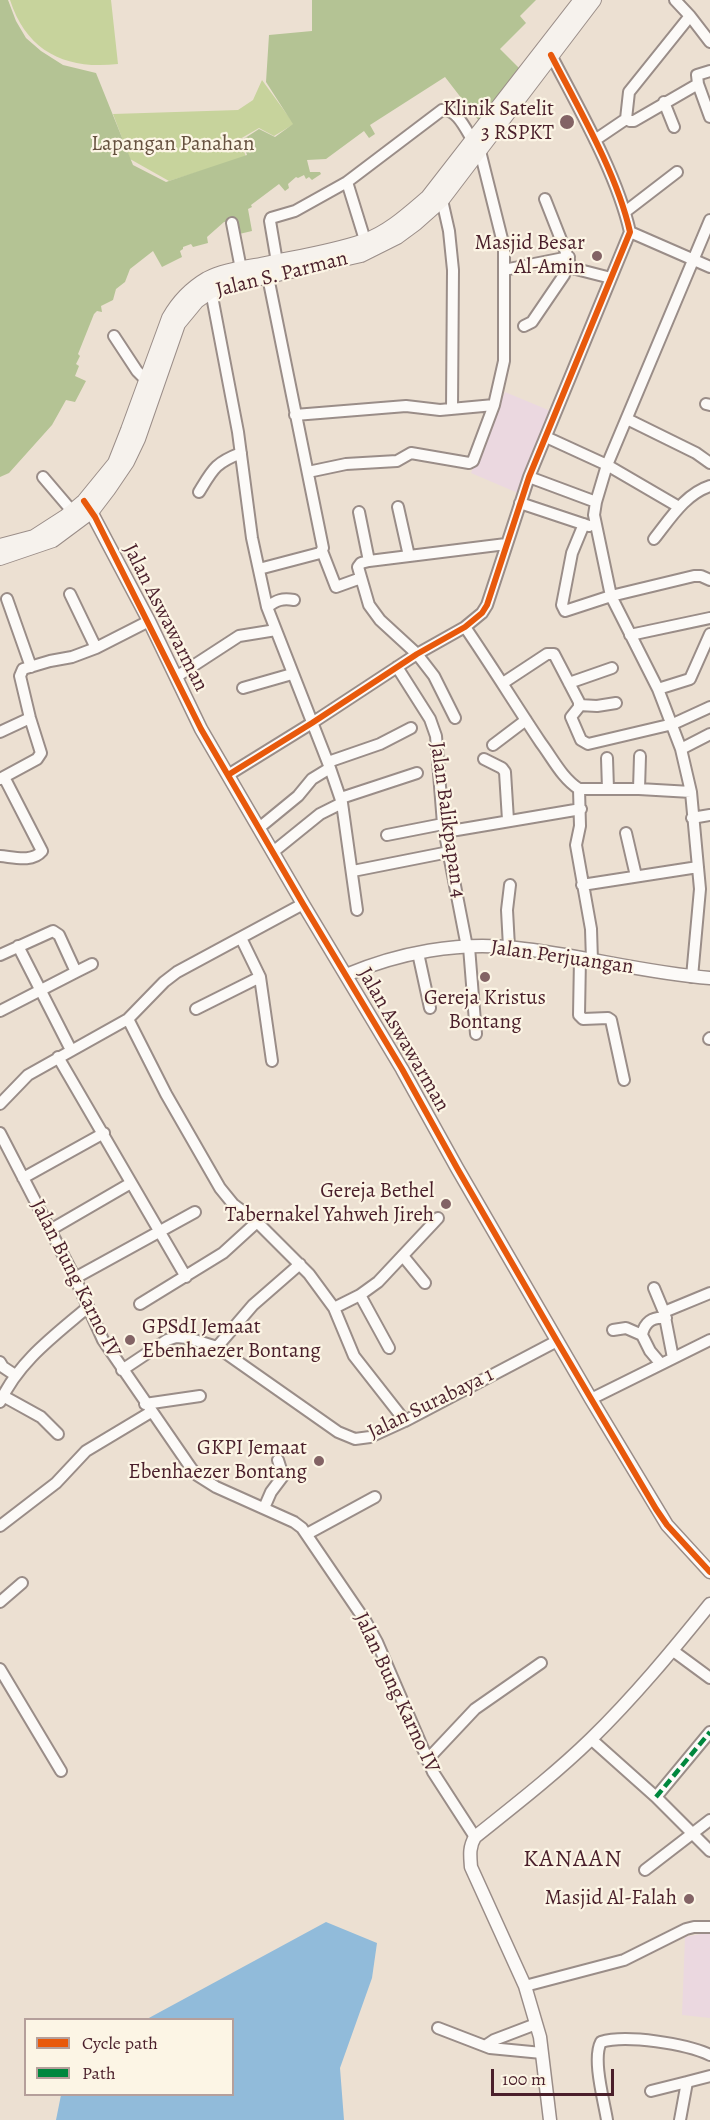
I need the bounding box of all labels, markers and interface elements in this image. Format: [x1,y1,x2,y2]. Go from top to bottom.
place label: Klinik Satelit 3 RSPKT [443,97,554,147]
marker: Klinik Satelit 3 RSPKT [558,113,576,131]
park label: Lapangan Panahan [91,132,255,158]
place label: Masjid Besar Al-Amin [475,231,585,281]
street label: Jalan S. Parman [214,246,350,304]
marker: Masjid Besar Al-Amin [590,249,604,263]
street label: Jalan Aswawarman [117,540,213,696]
street label: Jalan Balikpapan 4 [424,740,470,900]
street label: Jalan Perjuangan [489,935,635,981]
street label: Jalan Aswawarman [352,963,454,1117]
marker: Gereja Kristus Bontang [478,970,492,984]
place label: Gereja Kristus Bontang [424,986,546,1036]
place label: Gereja Bethel Tabernakel Yahweh Jireh [225,1179,434,1229]
street label: Jalan Bung Karno IV [24,1196,126,1362]
marker: Gereja Bethel Tabernakel Yahweh Jireh [439,1197,453,1211]
place label: GPSdI Jemaat Ebenhaezer Bontang [142,1315,321,1365]
marker: GPSdI Jemaat Ebenhaezer Bontang [123,1333,137,1347]
street label: Jalan Surabaya 1 [364,1363,498,1445]
place label: GKPI Jemaat Ebenhaezer Bontang [128,1436,307,1486]
marker: GKPI Jemaat Ebenhaezer Bontang [312,1454,326,1468]
street label: Jalan Bung Karno IV [348,1609,444,1777]
district label: KANAAN [523,1846,623,1874]
place label: Masjid Al-Falah [545,1886,677,1912]
marker: Masjid Al-Falah [682,1892,696,1906]
legend [24,2018,234,2096]
text: Cycle path [82,2031,158,2055]
scale bar [494,2057,617,2095]
text: Path [82,2061,116,2085]
text: 100 m [502,2067,546,2091]

